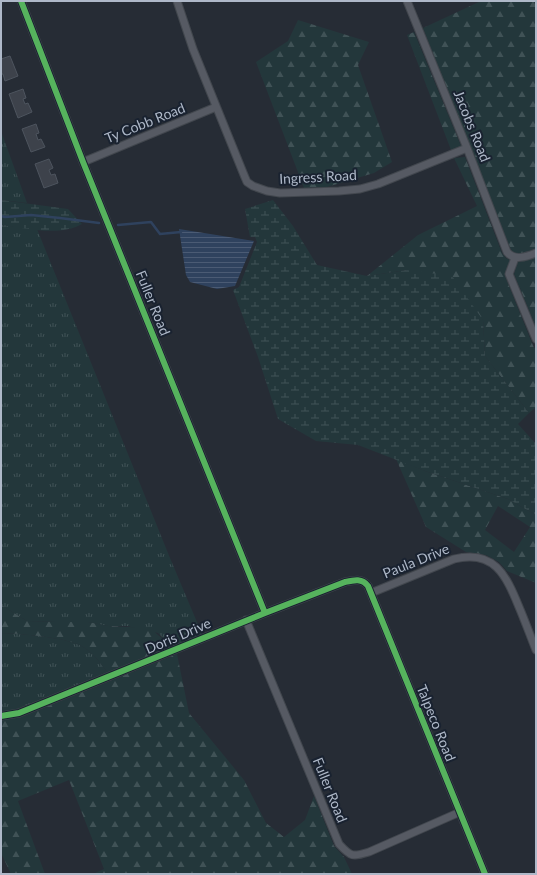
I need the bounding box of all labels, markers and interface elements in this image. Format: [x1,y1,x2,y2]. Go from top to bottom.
street label: Jacobs Road [450,88,495,164]
street label: Ty Cobb Road [102,99,187,146]
street label: Ingress Road [279,166,357,187]
street label: Fuller Road [133,268,174,338]
street label: Paula Drive [380,540,452,582]
street label: Doris Drive [142,614,213,657]
street label: Talpeco Road [413,682,460,764]
street label: Fuller Road [310,755,351,825]

